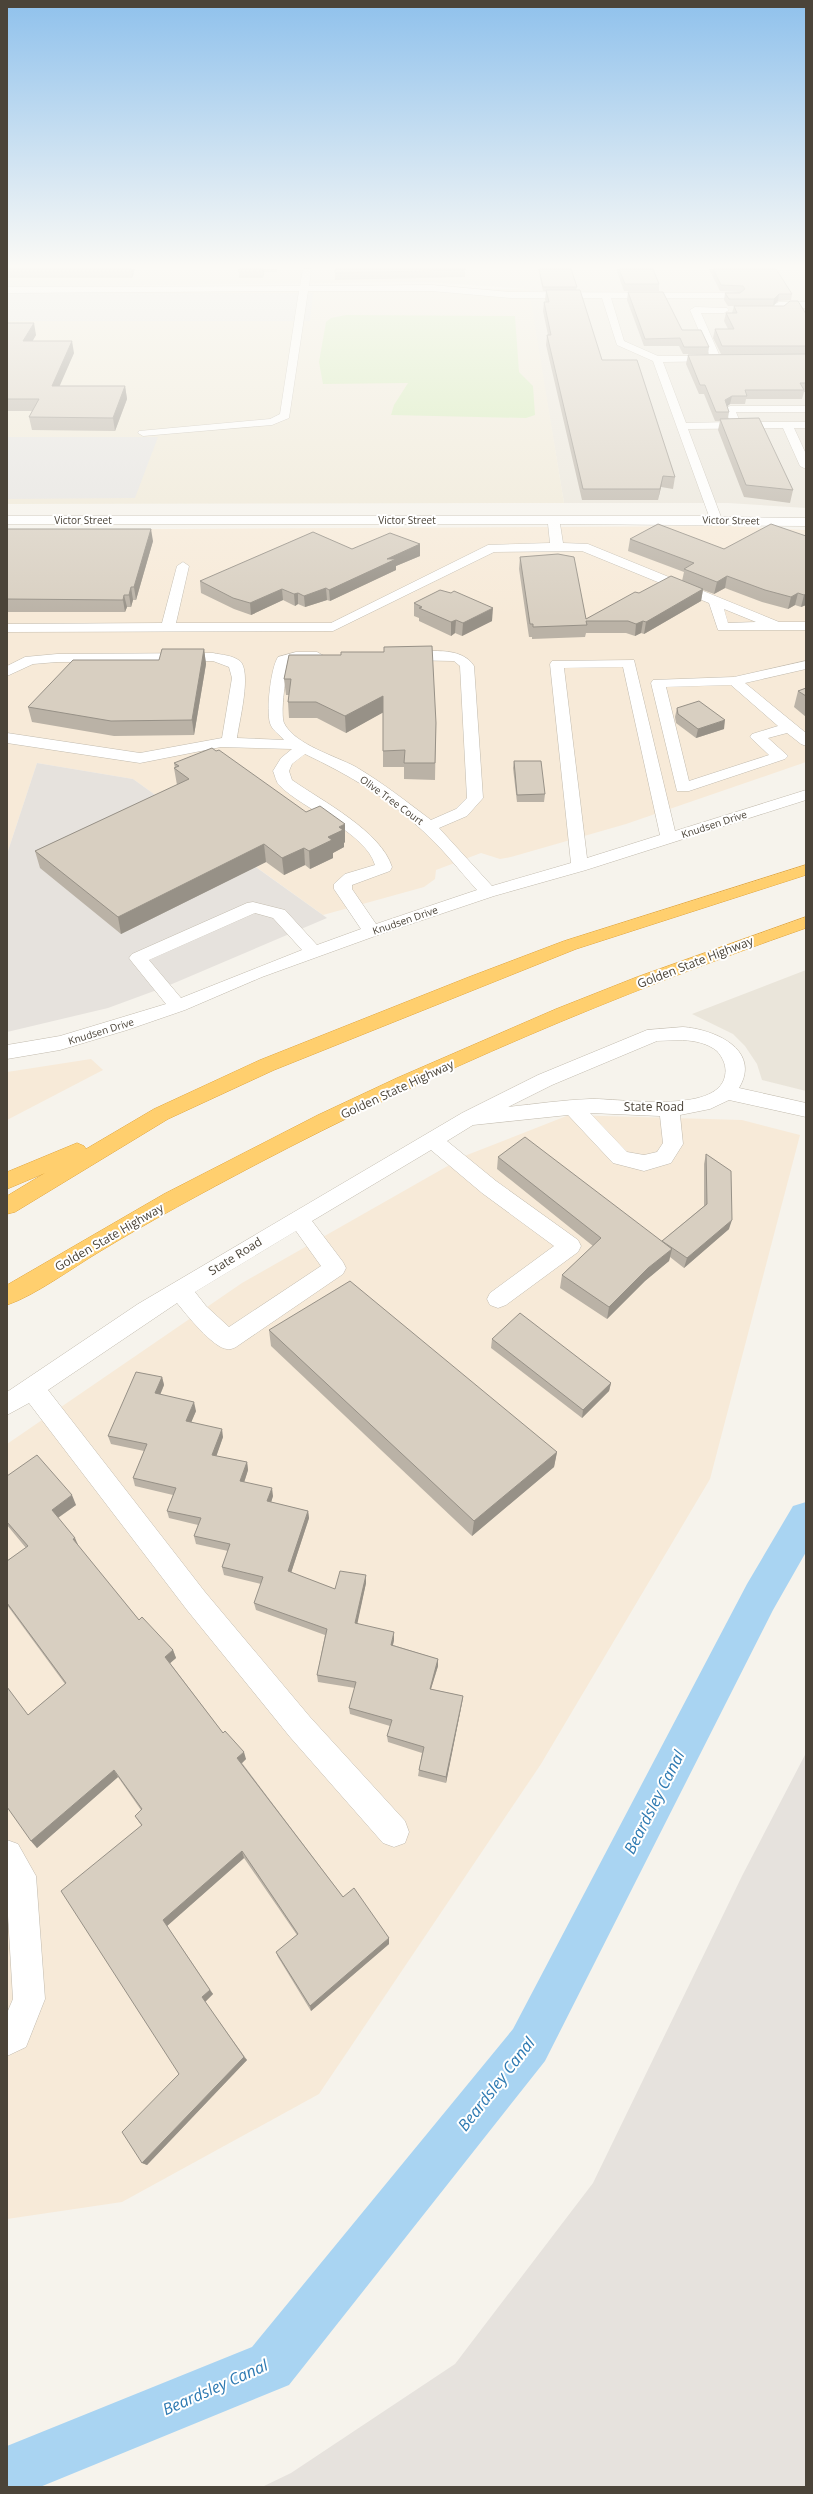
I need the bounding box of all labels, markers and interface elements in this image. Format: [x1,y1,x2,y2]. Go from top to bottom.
street label: Victor Street [702,512,760,528]
street label: Victor Street [54,513,112,527]
street label: Victor Street [378,513,436,527]
street label: Olive Tree Court [357,772,427,828]
street label: Knudsen Drive [679,807,749,841]
street label: Knudsen Drive [371,902,440,938]
street label: Golden State Highway [635,932,756,992]
street label: Knudsen Drive [66,1014,136,1048]
street label: Golden State Highway [338,1055,457,1123]
street label: State Road [624,1098,684,1115]
street label: Golden State Highway [52,1198,167,1275]
street label: State Road [205,1233,265,1279]
water label: Beardsley Canal [618,1746,690,1858]
water label: Beardsley Canal [452,2032,540,2135]
water label: Beardsley Canal [159,2354,272,2420]

